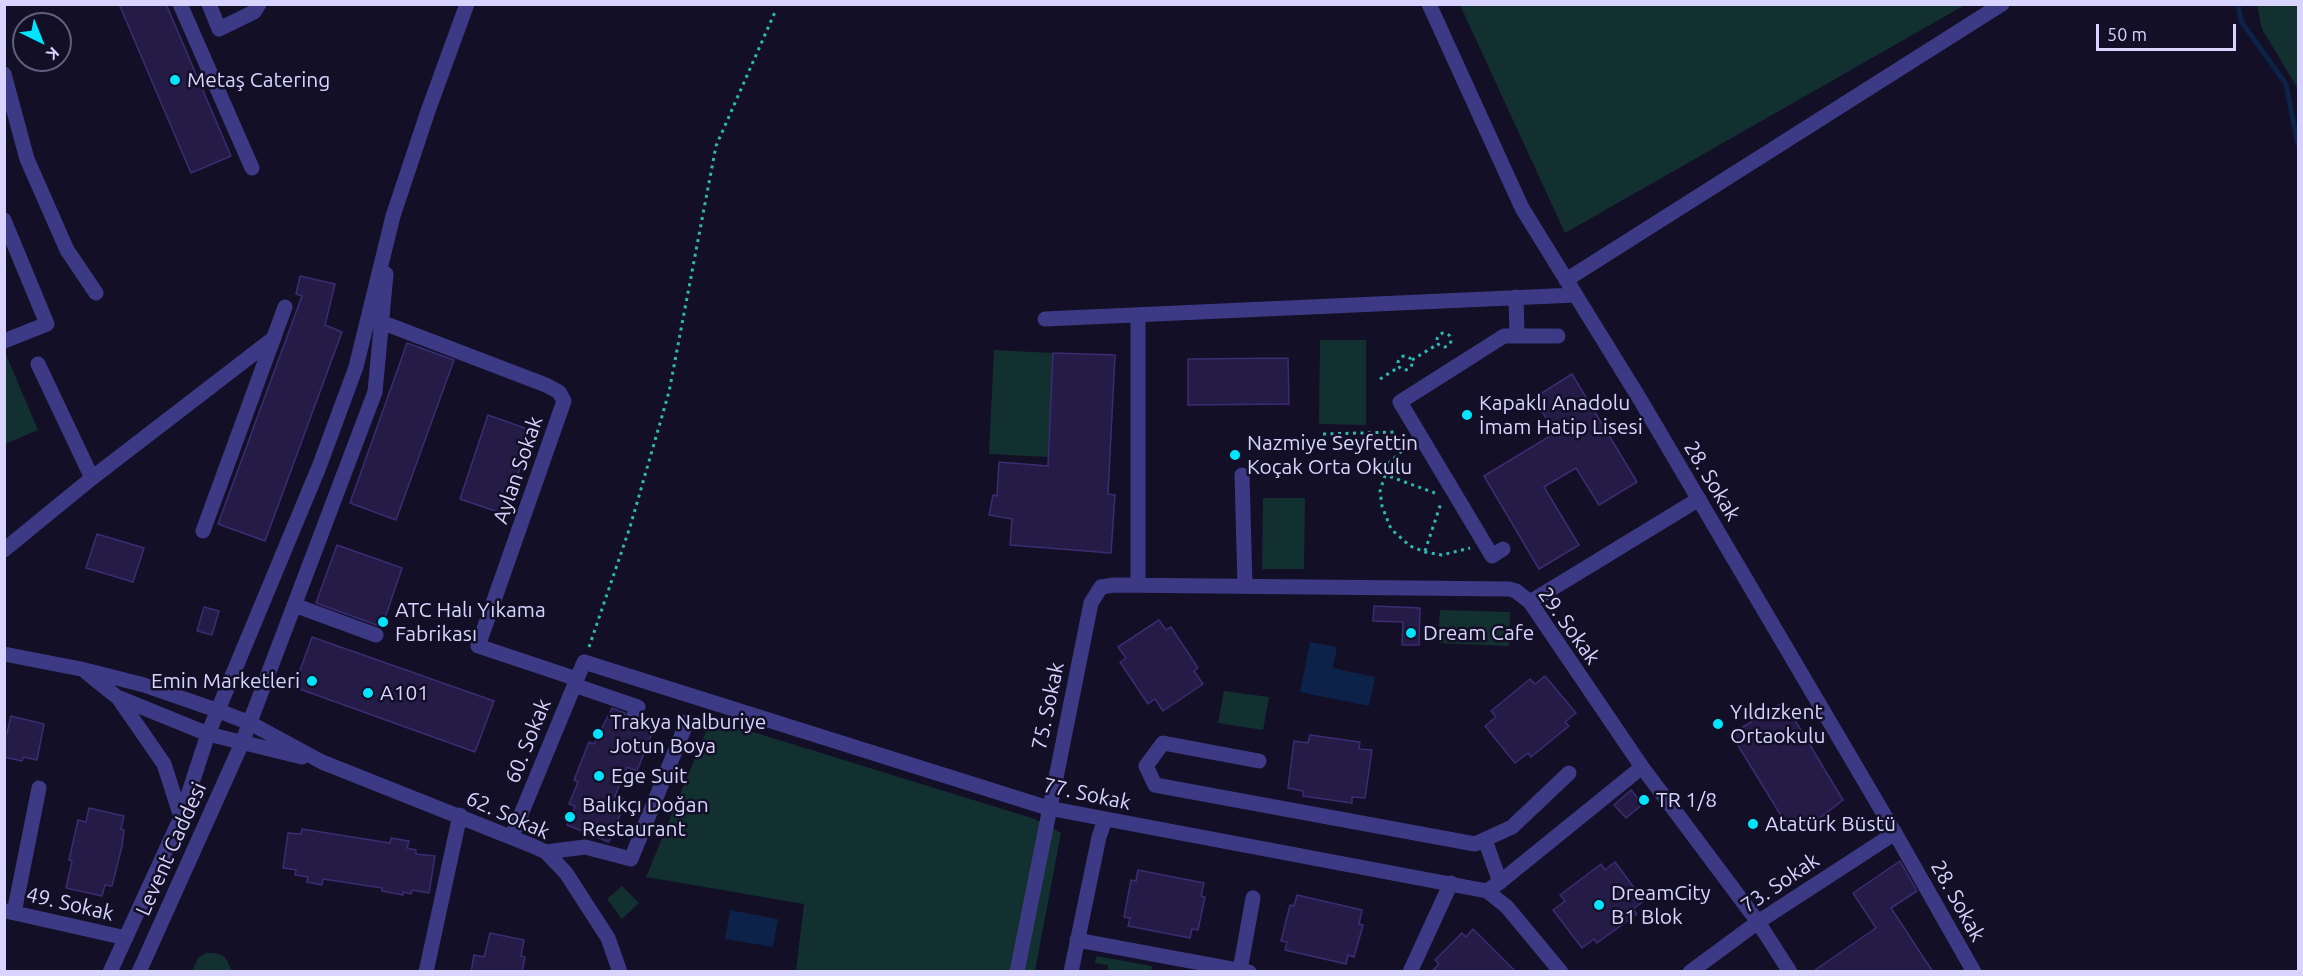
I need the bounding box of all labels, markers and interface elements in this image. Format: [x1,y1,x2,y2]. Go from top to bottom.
north arrow [12,12,72,72]
scale bar [2099,12,2238,50]
text: 50 m [2107,24,2147,44]
text: K [43,43,63,64]
place label: Metaş Catering [187,67,330,93]
marker: Metaş Catering [168,73,182,87]
place label: Kapaklı Anadolu İmam Hatip Lisesi [1479,390,1643,440]
marker: Kapaklı Anadolu İmam Hatip Lisesi [1460,408,1474,422]
street label: Aylan Sokak [488,413,548,527]
place label: Nazmiye Seyfettin Koçak Orta Okulu [1247,430,1418,480]
street label: 28. Sokak [1678,436,1746,526]
marker: Nazmiye Seyfettin Koçak Orta Okulu [1228,448,1242,462]
street label: 29. Sokak [1533,583,1605,669]
place label: ATC Halı Yıkama Fabrikası [395,597,546,647]
marker: ATC Halı Yıkama Fabrikası [376,615,390,629]
place label: Dream Cafe [1423,620,1534,646]
marker: Dream Cafe [1404,626,1418,640]
street label: 75. Sokak [1026,660,1070,752]
place label: Emin Marketleri [151,668,300,694]
marker: Emin Marketleri [305,674,319,688]
place label: A101 [380,680,429,706]
marker: A101 [361,686,375,700]
street label: 60. Sokak [500,695,556,787]
place label: Yıldızkent Ortaokulu [1730,699,1826,749]
place label: Trakya Nalburiye Jotun Boya [610,709,766,759]
marker: Yıldızkent Ortaokulu [1711,717,1725,731]
marker: Trakya Nalburiye Jotun Boya [591,727,605,741]
place label: Ege Suit [611,763,687,789]
marker: Ege Suit [592,769,606,783]
street label: 77. Sokak [1041,772,1133,816]
street label: Levent Caddesi [130,778,212,920]
street label: 62. Sokak [462,785,554,845]
place label: TR 1/8 [1656,787,1717,813]
place label: Balıkçı Doğan Restaurant [582,792,709,842]
marker: TR 1/8 [1637,793,1651,807]
marker: Balıkçı Doğan Restaurant [563,810,577,824]
place label: Atatürk Büstü [1765,811,1896,837]
marker: Atatürk Büstü [1746,817,1760,831]
street label: 73. Sokak [1736,848,1824,918]
street label: 28. Sokak [1925,856,1991,946]
place label: DreamCity B1 Blok [1611,880,1711,930]
street label: 49. Sokak [24,882,116,926]
marker: DreamCity B1 Blok [1592,898,1606,912]

